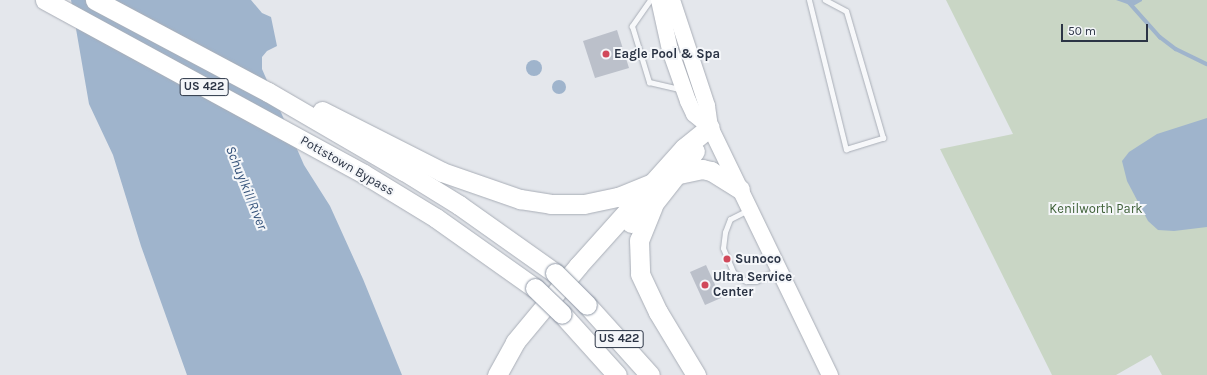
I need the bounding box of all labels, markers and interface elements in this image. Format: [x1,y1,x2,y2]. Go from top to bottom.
scale bar [1063,16,1150,42]
text: 50 m [1068,24,1096,38]
place label: Eagle Pool & Spa [614,46,720,62]
marker: Eagle Pool & Spa [601,49,611,59]
road number: US 422 [179,77,229,97]
street label: Pottstown Bypass [297,133,397,199]
water label: Schuylkill River [222,144,270,232]
park label: Kenilworth Park [1049,201,1143,217]
place label: Sunoco [735,251,781,267]
marker: Sunoco [722,254,732,264]
place label: Ultra Service Center [713,270,792,301]
marker: Ultra Service Center [700,280,710,290]
road number: US 422 [594,329,644,349]

